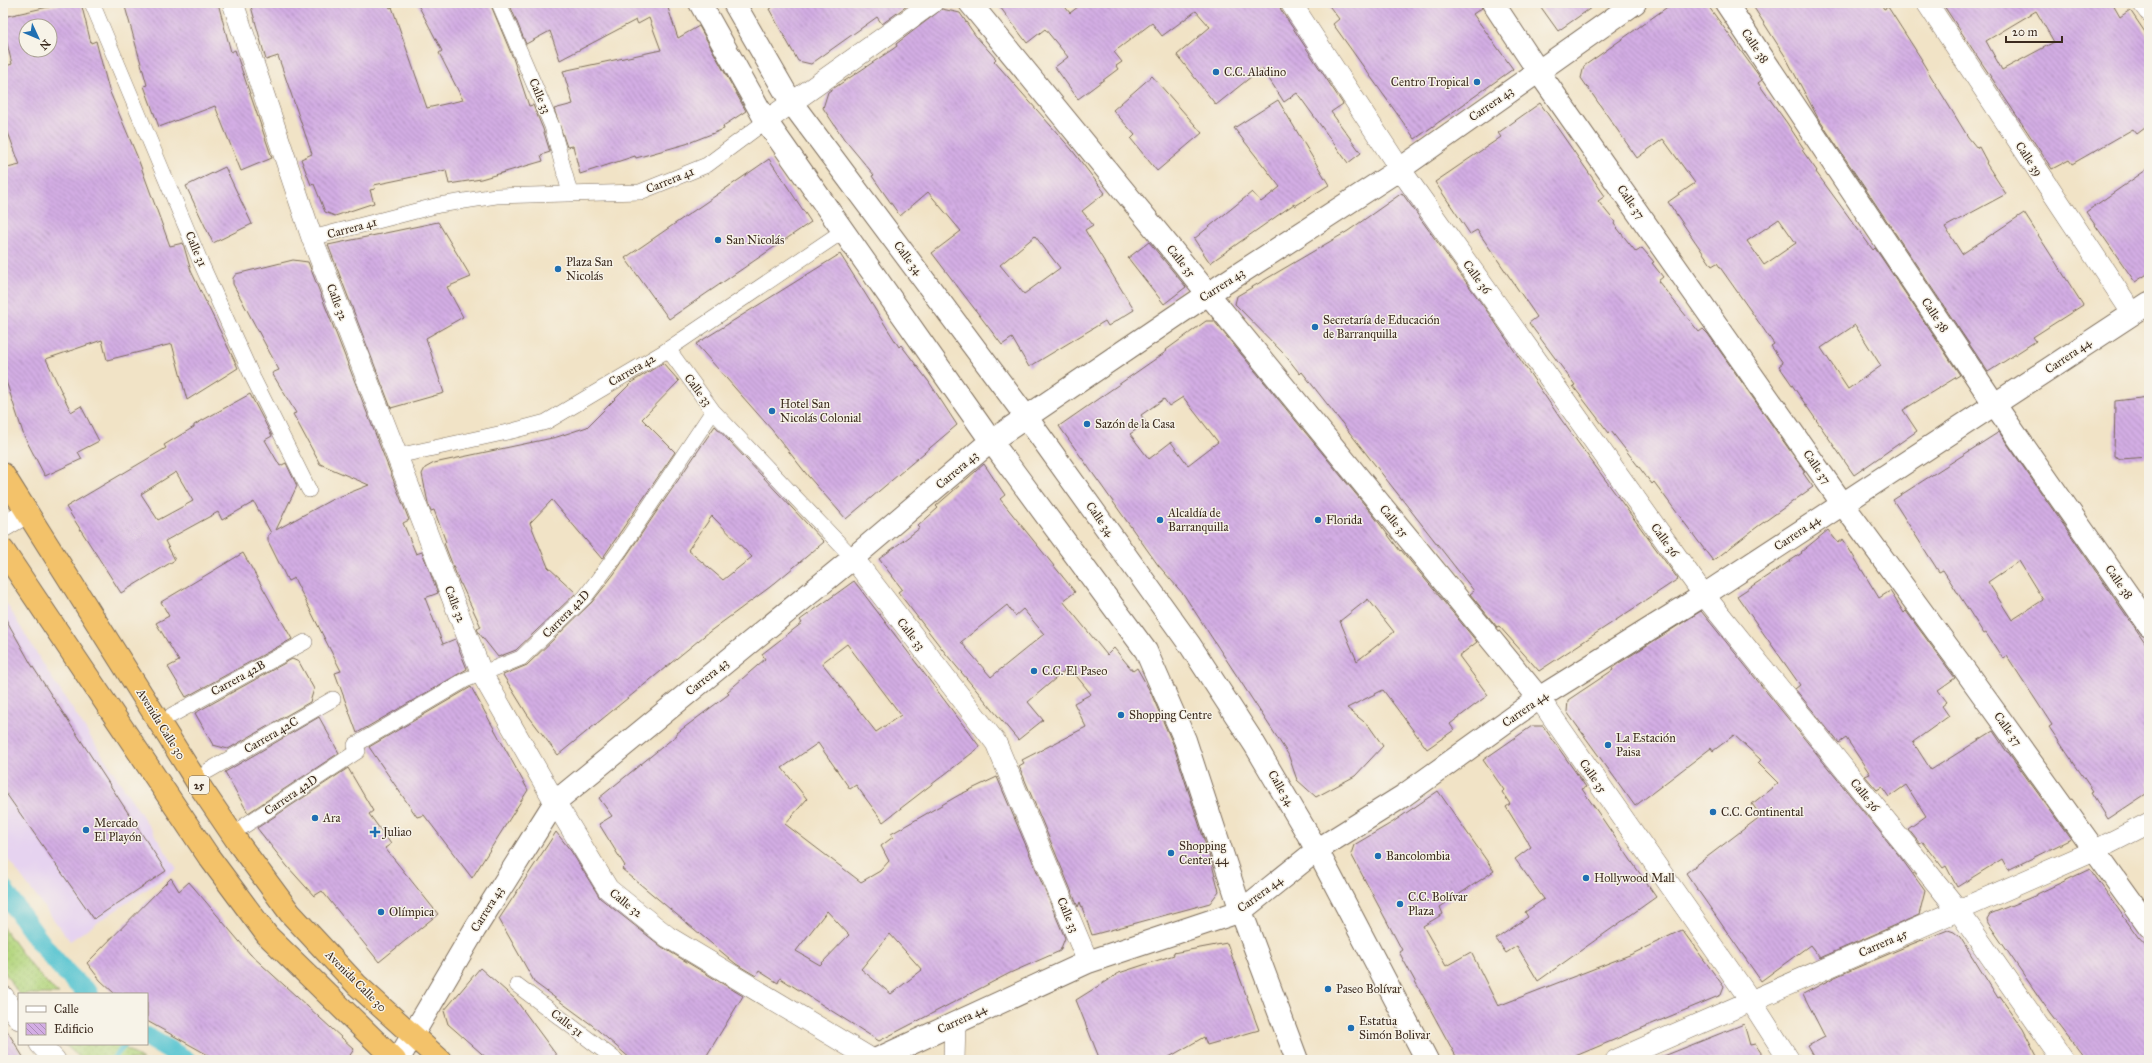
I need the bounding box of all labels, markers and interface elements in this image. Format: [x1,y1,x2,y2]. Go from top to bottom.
north arrow [18,18,58,58]
scale bar [2006,18,2062,44]
text: 20 m [2012,25,2038,39]
street label: Calle 38 [1738,26,1772,66]
text: N [36,37,53,53]
place label: C.C. Aladino [1224,65,1286,79]
marker: C.C. Aladino [1211,67,1221,77]
place label: Centro Tropical [1391,75,1470,89]
street label: Calle 33 [526,76,554,116]
marker: Centro Tropical [1472,77,1482,87]
street label: Carrera 43 [1466,84,1516,124]
street label: Calle 39 [2012,139,2046,179]
street label: Carrera 41 [644,164,696,196]
street label: Calle 37 [1614,182,1648,222]
street label: Carrera 41 [326,215,379,241]
street label: Calle 31 [182,229,210,269]
place label: San Nicolás [726,233,784,247]
marker: San Nicolás [713,235,723,245]
street label: Calle 34 [891,238,925,278]
street label: Calle 35 [1164,242,1199,280]
place label: Plaza San Nicolás [566,255,613,283]
street label: Calle 36 [1460,257,1494,297]
marker: Plaza San Nicolás [553,264,563,274]
street label: Carrera 43 [1197,265,1247,305]
street label: Calle 32 [324,282,350,322]
street label: Calle 38 [1918,295,1952,335]
place label: Secretaría de Educación de Barranquilla [1323,313,1440,342]
marker: Secretaría de Educación de Barranquilla [1310,322,1320,332]
street label: Carrera 44 [2042,335,2094,377]
street label: Carrera 42 [606,351,658,389]
street label: Calle 33 [681,371,715,409]
place label: Hotel San Nicolás Colonial [780,397,862,425]
marker: Hotel San Nicolás Colonial [767,406,777,416]
place label: Sazón de la Casa [1095,417,1176,431]
marker: Sazón de la Casa [1082,419,1092,429]
street label: Calle 37 [1800,447,1834,487]
street label: Carrera 43 [933,448,981,492]
street label: Calle 34 [1083,499,1117,539]
street label: Calle 35 [1377,502,1412,540]
place label: Alcaldía de Barranquilla [1167,506,1229,535]
street label: Carrera 44 [1771,512,1823,554]
place label: Florida [1326,513,1363,527]
marker: Alcaldía de Barranquilla [1155,515,1165,525]
marker: Florida [1313,515,1323,525]
street label: Calle 36 [1648,520,1682,560]
street label: Calle 38 [2102,562,2136,602]
street label: Calle 32 [442,584,468,624]
street label: Carrera 42D [539,587,593,641]
street label: Calle 33 [894,615,928,653]
street label: Carrera 43 [683,655,731,698]
street label: Carrera 42B [208,657,268,699]
place label: C.C. El Paseo [1042,664,1107,678]
marker: C.C. El Paseo [1029,666,1039,676]
street label: Avenida Calle 30 [133,685,188,762]
street label: Carrera 44 [1499,688,1551,730]
place label: Shopping Centre [1129,708,1212,723]
street label: Calle 37 [1991,709,2025,749]
marker: Shopping Centre [1116,710,1126,720]
street label: Carrera 42C [241,714,301,756]
place label: La Estación Paisa [1616,731,1676,759]
marker: La Estación Paisa [1603,740,1613,750]
street label: Calle 35 [1576,757,1610,796]
street label: Calle 34 [1265,768,1297,809]
street label: Carrera 42D [262,772,320,818]
road number: 25 [189,776,209,794]
street label: Calle 36 [1848,776,1883,815]
place label: C.C. Continental [1721,805,1804,819]
marker: C.C. Continental [1708,807,1718,817]
place label: Ara [322,811,342,825]
marker: Ara [310,813,320,823]
place label: Mercado El Playón [94,816,142,844]
marker: Mercado El Playón [81,825,91,835]
place label: Juliao [381,825,412,840]
marker: Juliao [370,827,380,837]
place label: Shopping Center 44 [1179,839,1229,867]
marker: Shopping Center 44 [1166,848,1176,858]
place label: Bancolombia [1386,849,1451,863]
marker: Bancolombia [1373,851,1383,861]
place label: Hollywood Mall [1594,871,1676,885]
street label: Carrera 44 [1235,873,1286,915]
marker: Hollywood Mall [1581,873,1591,883]
street label: Carrera 43 [468,884,506,934]
street label: Calle 32 [607,886,645,920]
place label: C.C. Bolívar Plaza [1408,890,1468,918]
street label: Calle 33 [1054,895,1082,935]
marker: C.C. Bolívar Plaza [1395,899,1405,909]
place label: Olímpica [389,905,435,919]
marker: Olímpica [376,907,386,917]
street label: Carrera 45 [1857,926,1910,960]
street label: Avenida Calle 30 [322,947,389,1014]
place label: Paseo Bolívar [1336,982,1402,996]
marker: Paseo Bolívar [1323,984,1333,994]
legend [18,993,148,1045]
street label: Carrera 44 [935,1001,989,1036]
text: Calle [54,1002,79,1016]
street label: Calle 31 [548,1006,586,1040]
place label: Estatua Simón Bolivar [1359,1014,1431,1042]
text: Edificio [54,1022,93,1036]
marker: Estatua Simón Bolivar [1346,1023,1356,1033]

